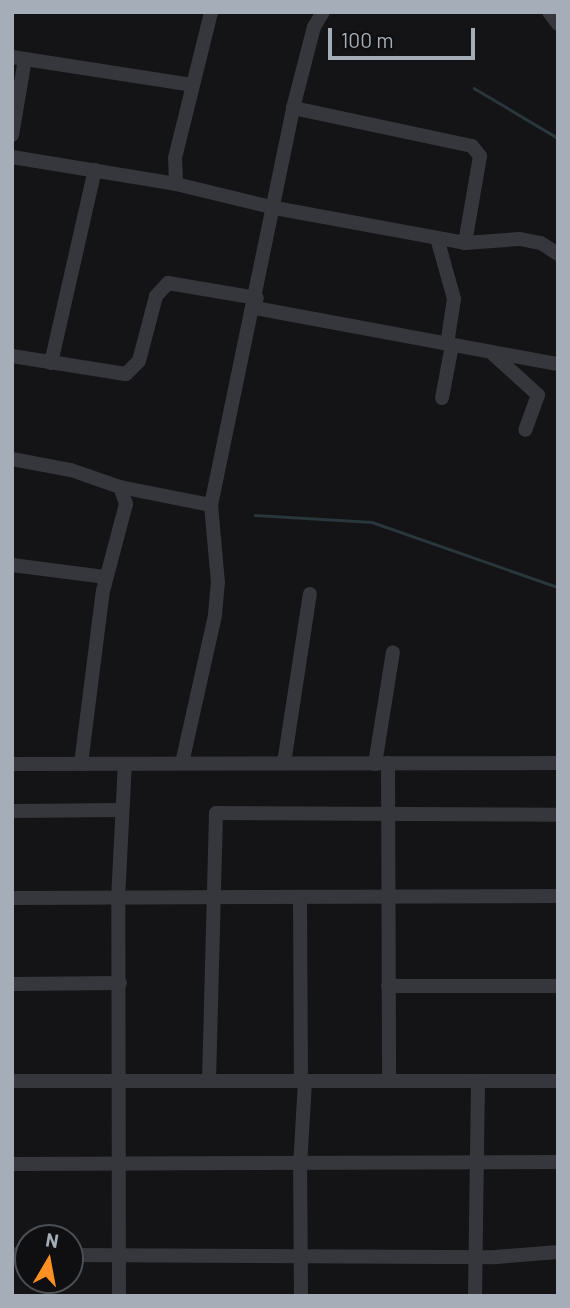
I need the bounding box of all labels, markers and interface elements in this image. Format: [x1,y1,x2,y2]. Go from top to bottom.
scale bar [332,14,479,58]
text: 100 m [341,27,394,52]
north arrow [14,1224,84,1294]
text: N [44,1227,61,1252]

